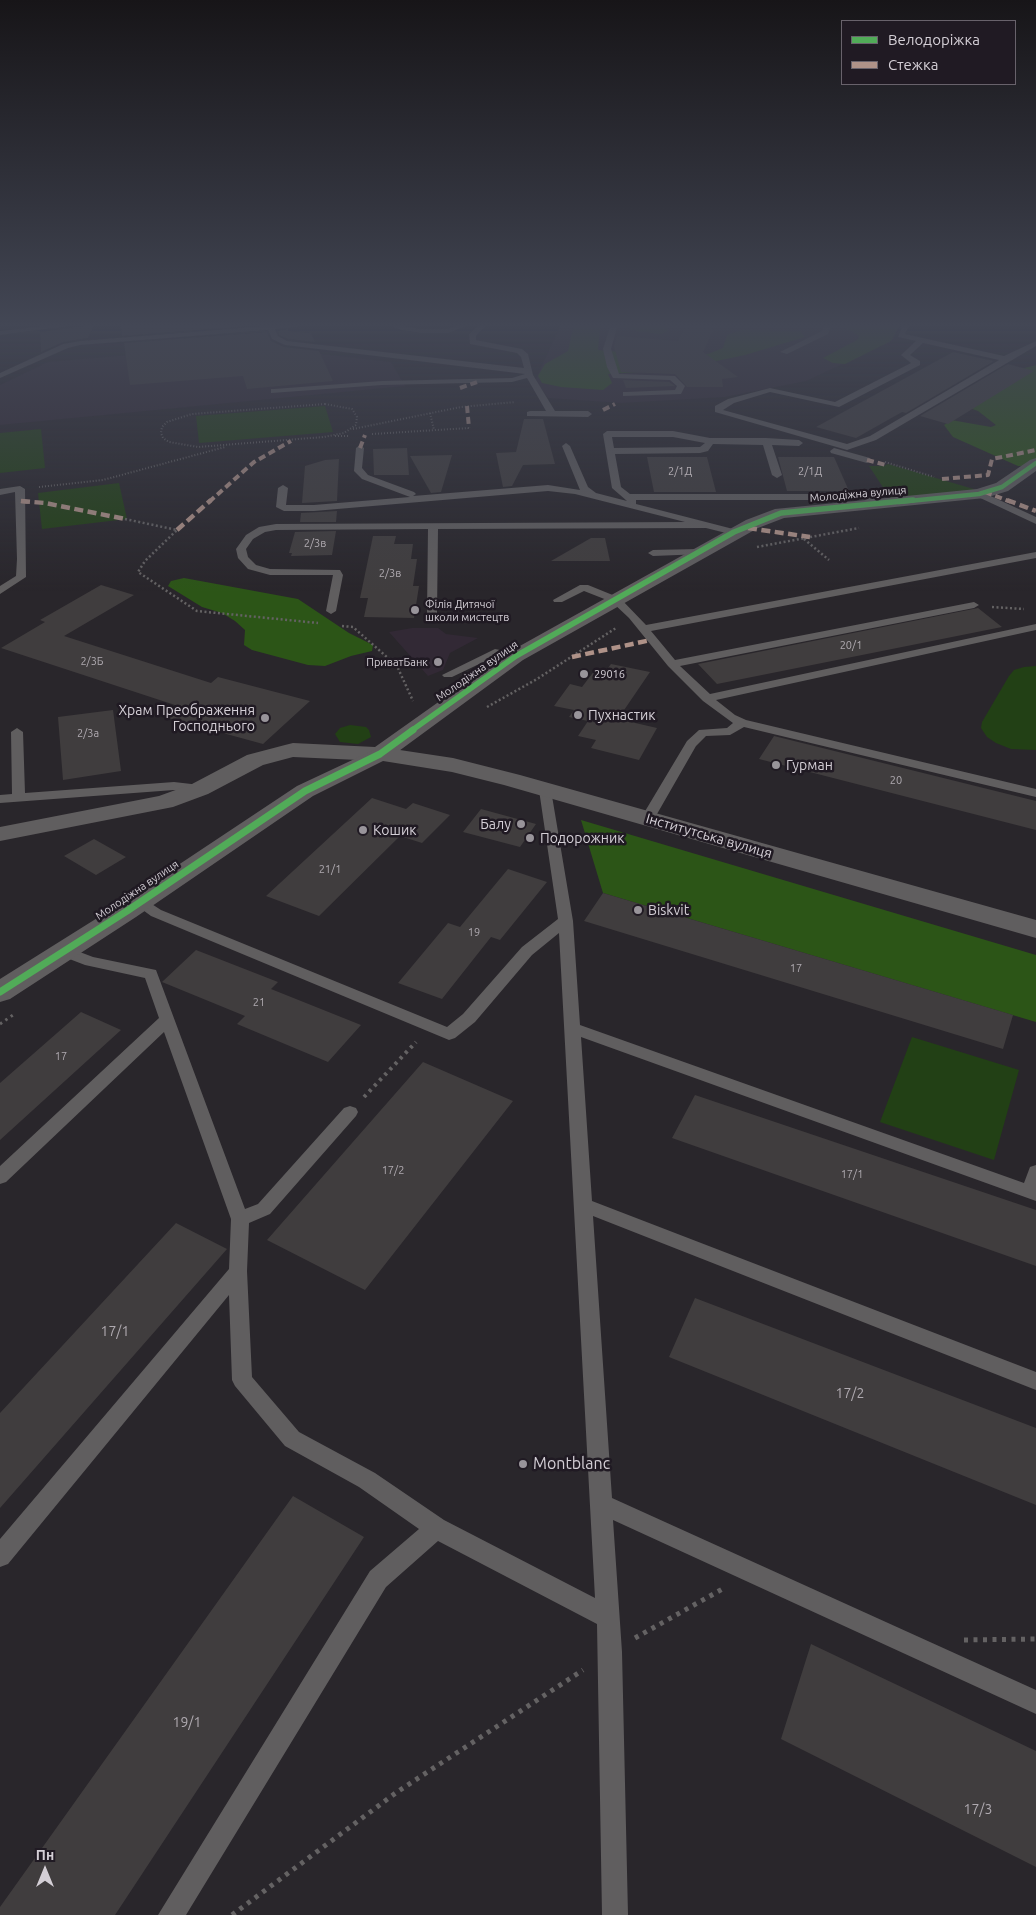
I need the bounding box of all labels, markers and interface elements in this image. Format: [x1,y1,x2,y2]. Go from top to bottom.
legend [841,20,1016,85]
text: Велодоріжка [888,31,980,48]
text: Стежка [888,56,938,73]
house number: 2/1Д [668,464,692,478]
house number: 2/1Д [798,464,822,478]
street label: Молодіжна вулиця [809,483,907,505]
house number: 2/3в [304,536,326,550]
house number: 2/3в [379,566,401,580]
place label: Філія Дитячої школи мистецтв [425,597,509,623]
marker: Філія Дитячої школи мистецтв [409,604,421,616]
street label: Молодіжна вулиця [433,638,521,704]
house number: 20/1 [840,638,862,652]
house number: 2/3Б [80,654,104,668]
place label: ПриватБанк [366,655,428,669]
marker: ПриватБанк [432,656,444,668]
place label: 29016 [594,667,625,681]
marker: 29016 [578,668,590,680]
place label: Храм Преображення Господнього [118,702,255,734]
place label: Пухнастик [588,707,655,723]
marker: Пухнастик [572,709,584,721]
marker: Храм Преображення Господнього [259,712,271,724]
house number: 2/3а [77,726,99,740]
place label: Гурман [786,757,833,773]
marker: Гурман [770,759,782,771]
house number: 20 [890,773,902,787]
street label: Інститутська вулиця [644,810,774,862]
place label: Балу [480,816,511,832]
marker: Балу [515,818,527,830]
place label: Кошик [373,822,416,838]
marker: Кошик [357,824,369,836]
place label: Подорожник [540,830,625,846]
marker: Подорожник [524,832,536,844]
street label: Молодіжна вулиця [93,857,181,923]
house number: 21/1 [319,862,341,876]
place label: Biskvit [648,902,689,918]
marker: Biskvit [632,904,644,916]
house number: 19 [468,925,480,939]
house number: 17 [790,961,802,975]
house number: 21 [253,995,265,1009]
house number: 17 [55,1049,67,1063]
house number: 17/2 [382,1163,404,1177]
house number: 17/1 [841,1167,863,1181]
house number: 17/1 [101,1323,129,1339]
house number: 17/2 [836,1385,864,1401]
place label: Montblanc [533,1454,610,1474]
marker: Montblanc [517,1458,529,1470]
house number: 19/1 [173,1714,201,1730]
house number: 17/3 [964,1801,992,1817]
north arrow [20,1845,70,1895]
text: Пн [36,1847,54,1863]

